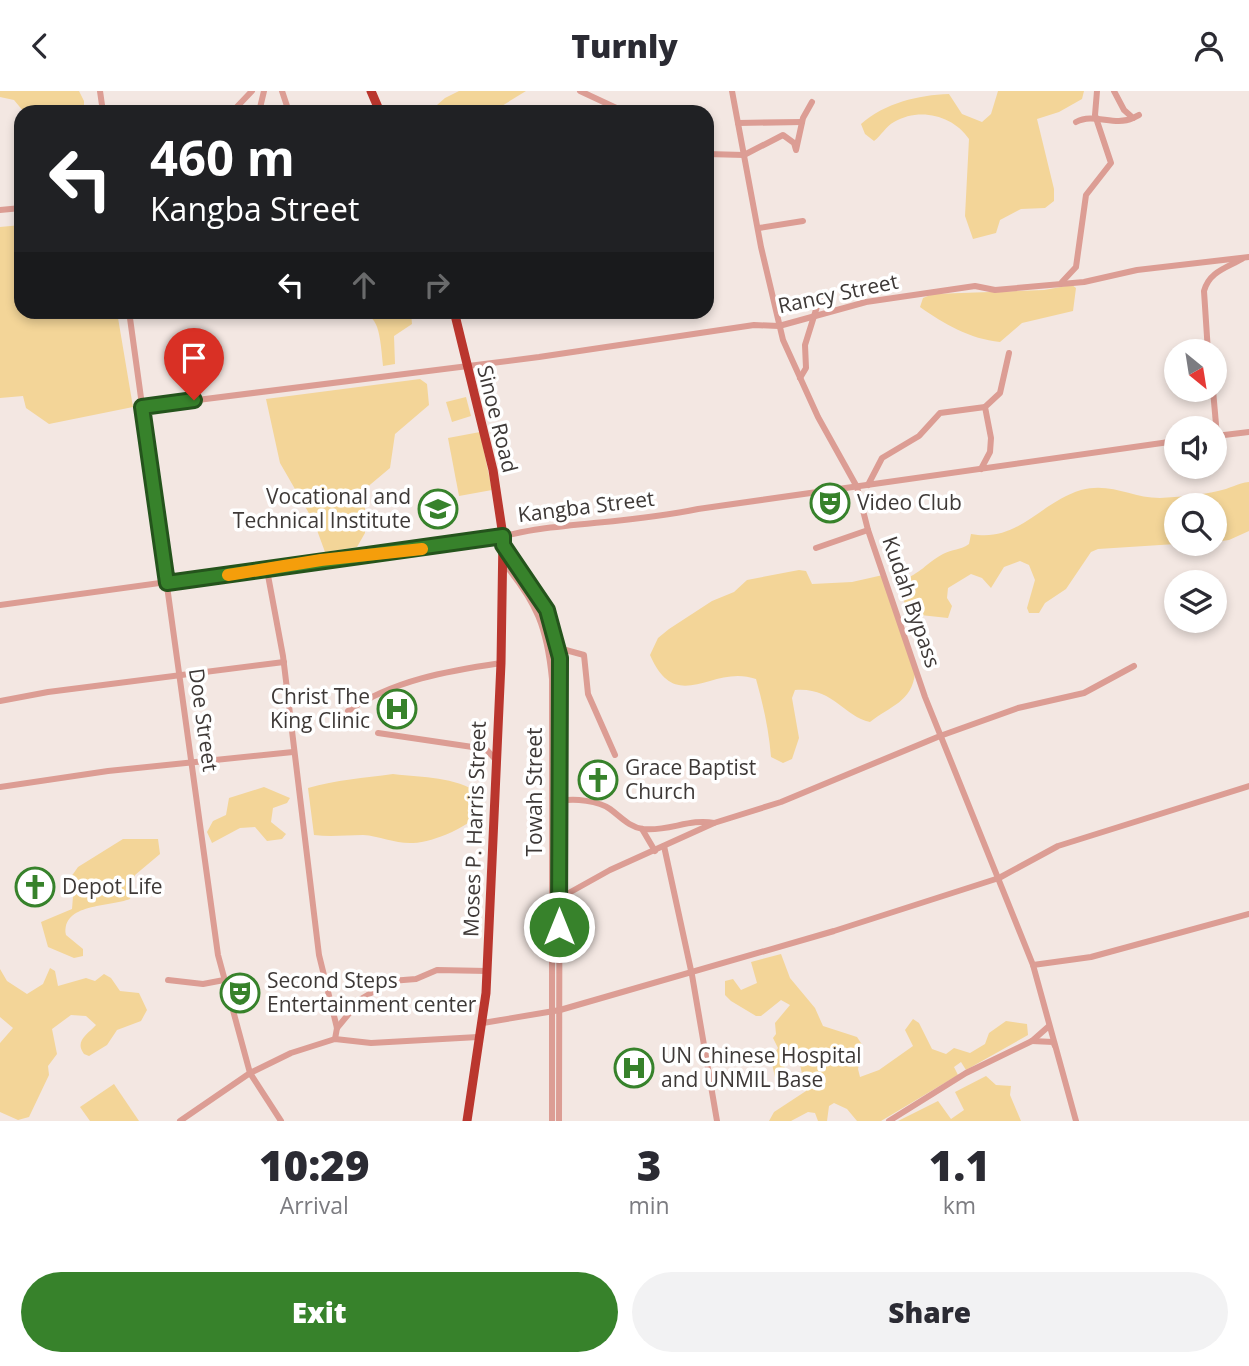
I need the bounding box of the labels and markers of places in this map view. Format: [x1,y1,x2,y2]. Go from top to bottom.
pin [164,328,224,400]
place label: Vocational and Technical Institute [233,482,411,534]
theatre icon: Video Club [809,482,851,524]
school or university icon: Vocational and Technical Institute [417,488,459,530]
place label: Video Club [857,488,962,516]
place label: Christ The King Clinic [270,682,370,734]
hospital icon: Christ The King Clinic [376,688,418,730]
place label: Grace Baptist Church [625,753,756,805]
church icon: Grace Baptist Church [577,759,619,801]
church icon: Depot Life [14,866,56,908]
place label: Depot Life [62,872,163,900]
place label: Second Steps Entertainment center [267,966,477,1018]
theatre icon: Second Steps Entertainment center [219,972,261,1014]
place label: UN Chinese Hospital and UNMIL Base [661,1041,862,1093]
hospital icon: UN Chinese Hospital and UNMIL Base [613,1047,655,1089]

